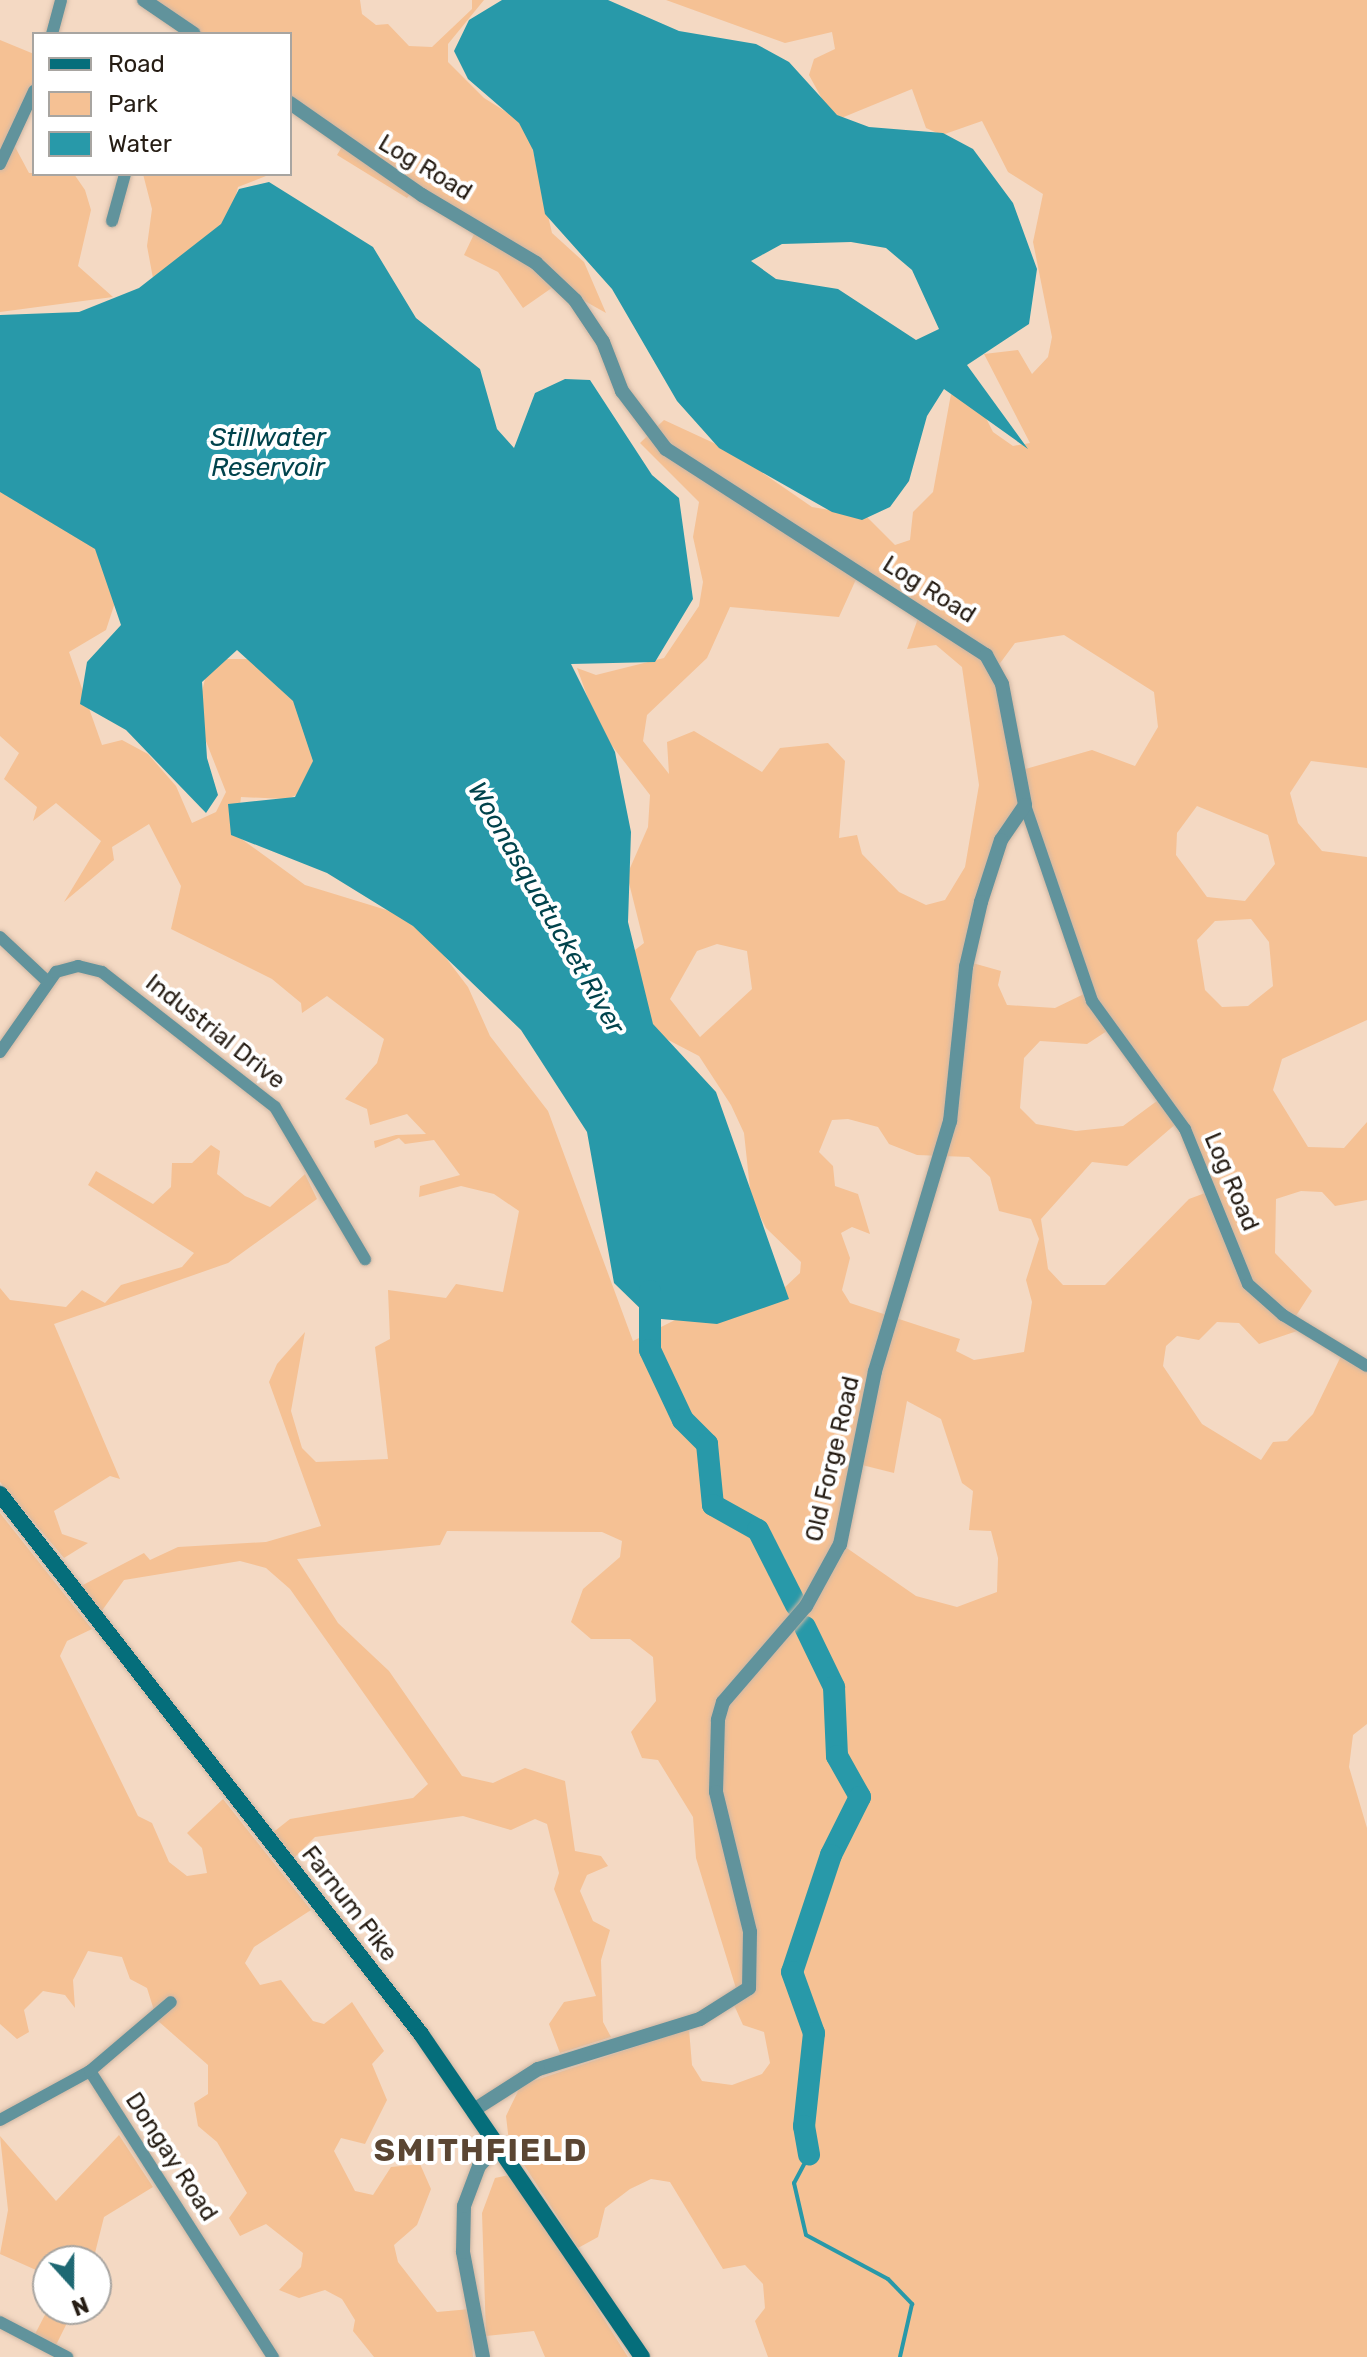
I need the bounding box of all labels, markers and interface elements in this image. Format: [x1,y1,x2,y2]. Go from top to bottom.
legend [32,32,292,176]
text: Road [108,50,165,78]
text: Park [108,90,158,118]
street label: Log Road [373,129,477,207]
text: Water [108,130,172,158]
water label: Stillwater Reservoir [210,422,326,484]
street label: Log Road [877,550,981,630]
water label: Woonasquatucket River [461,776,631,1040]
street label: Industrial Drive [140,969,290,1095]
street label: Log Road [1197,1128,1265,1236]
street label: Old Forge Road [800,1373,866,1545]
street label: Farnum Pike [295,1841,403,1967]
street label: Dongay Road [119,2087,223,2227]
district label: SMITHFIELD [374,2131,588,2169]
north arrow [32,2245,112,2325]
text: N [68,2291,92,2321]

